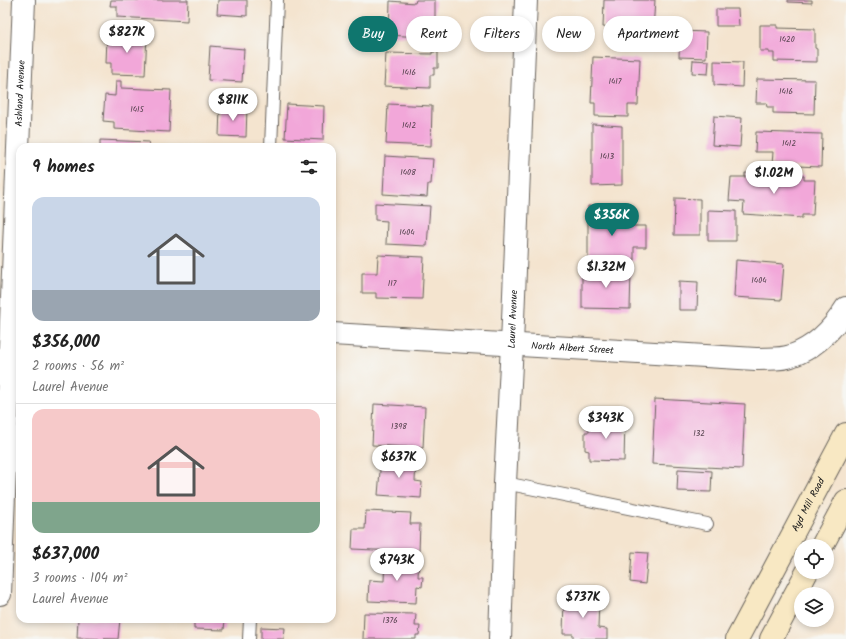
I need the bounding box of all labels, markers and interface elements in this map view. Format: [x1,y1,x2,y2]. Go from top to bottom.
chip: Buy [348,16,398,52]
chip: Rent [406,16,462,52]
chip: Filters [470,16,534,52]
chip: New [542,16,595,52]
chip: Apartment [603,16,693,52]
pin: $827K [99,20,155,54]
text: $827K [109,22,145,43]
house number: 1420 [779,33,795,46]
street label: Ashland Avenue [11,59,30,127]
house number: 1416 [402,66,416,79]
house number: 1417 [608,75,622,88]
house number: 1416 [779,85,793,98]
pin: $811K [205,88,261,122]
text: $811K [217,90,249,111]
house number: 1415 [130,103,145,116]
house number: 1412 [402,119,416,132]
house number: 1412 [782,137,796,150]
house number: 1413 [600,150,614,163]
text: 9 homes [32,154,95,181]
icon: filters [298,156,320,178]
pin: $1.02M [741,161,807,195]
text: $1.02M [755,163,793,184]
house number: 1408 [400,166,416,179]
pin: $356K [584,203,640,237]
text: $356K [594,205,630,226]
icon: home [140,223,212,295]
house number: 1404 [399,226,415,239]
pin: $1.32M [573,255,639,289]
text: $1.32M [586,257,626,278]
house number: 1404 [751,274,767,287]
house number: 117 [388,277,397,290]
street label: Laurel Avenue [504,289,522,349]
text: $356,000 [32,329,100,356]
street label: North Albert Street [531,338,614,359]
text: 2 rooms · 56 m² [32,356,124,377]
text: Laurel Avenue [32,377,108,398]
pin: $343K [578,406,634,440]
text: $343K [588,408,624,429]
house number: 1398 [391,420,407,433]
house number: 132 [693,427,705,440]
icon: home [140,435,212,507]
pin: $637K [371,445,427,479]
text: $637K [381,447,417,468]
street label: Ayd Mill Road [787,474,830,535]
map controls [794,539,834,627]
button: locate [794,539,834,579]
text: $637,000 [32,541,99,568]
pin: $743K [369,548,425,582]
text: $743K [379,550,415,571]
text: 3 rooms · 104 m² [32,568,127,589]
pin: $737K [555,585,611,619]
text: $737K [566,587,600,608]
button: layers [794,587,834,627]
text: Laurel Avenue [32,589,108,610]
house number: 1376 [382,614,398,627]

